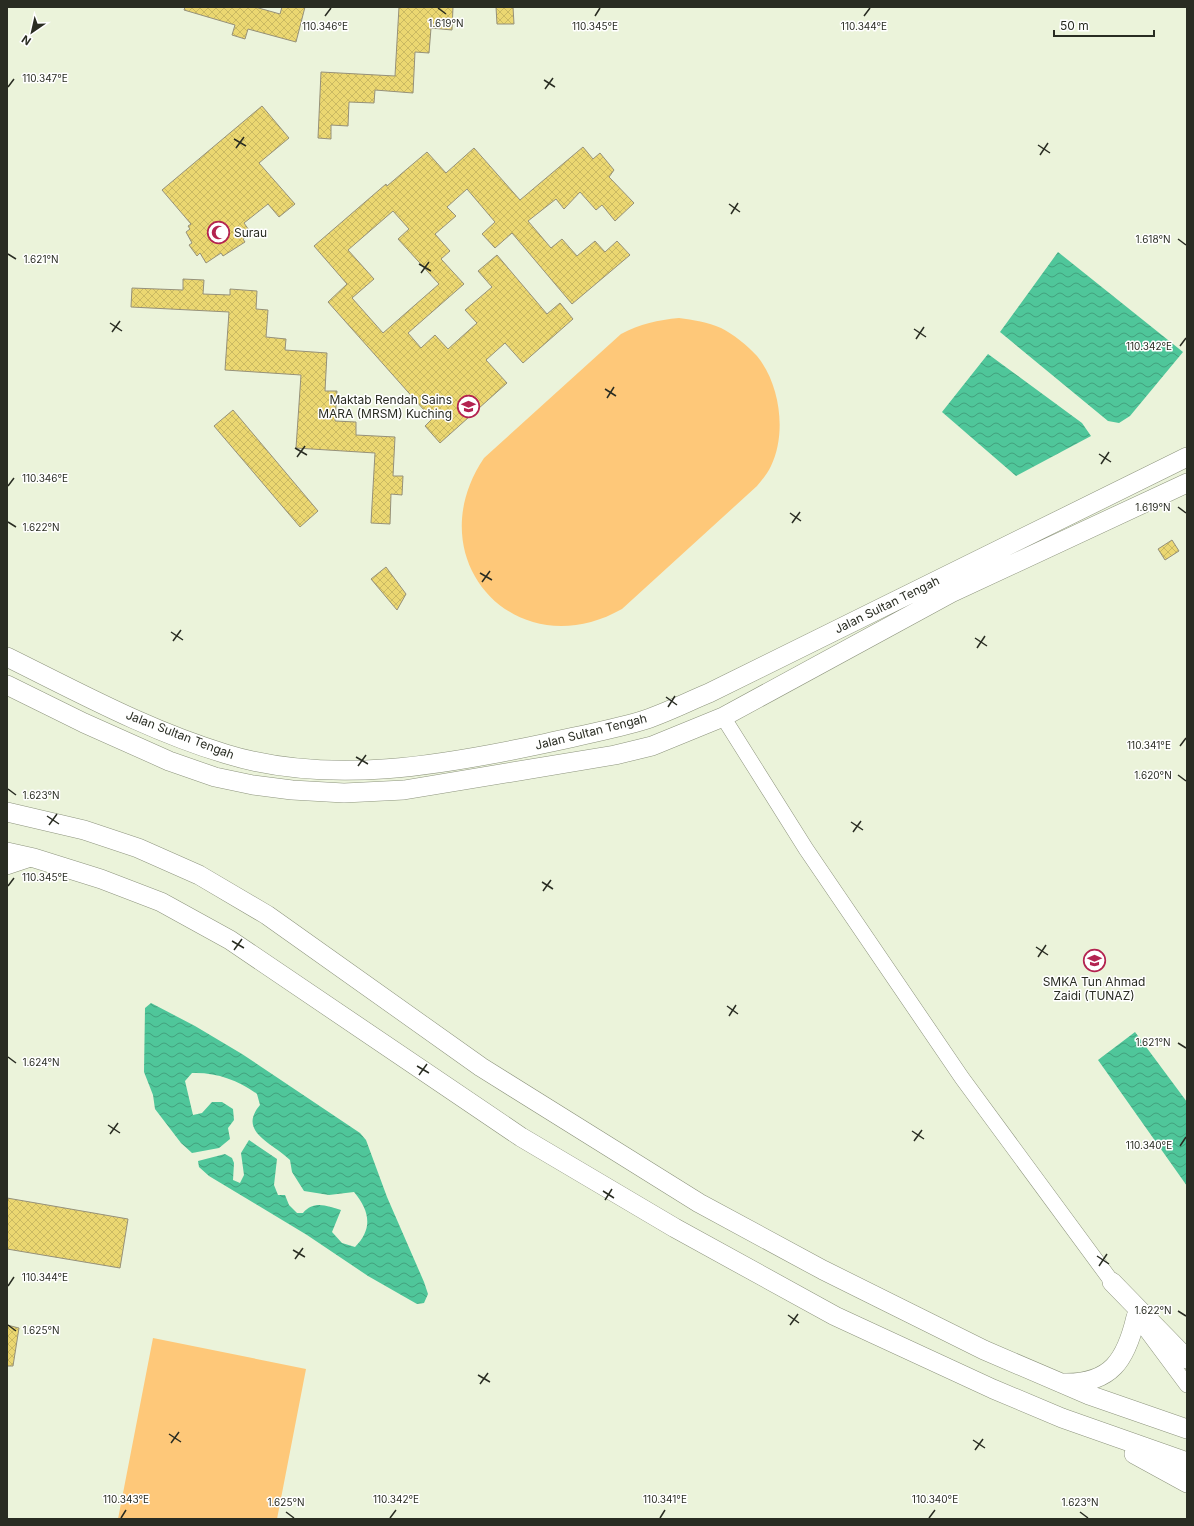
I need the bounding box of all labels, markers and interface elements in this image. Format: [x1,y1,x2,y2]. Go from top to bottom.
north arrow [12,12,52,52]
scale bar [1054,12,1154,38]
text: 1.619°N [428,17,464,29]
text: 50 m [1060,18,1089,33]
text: 110.346°E [302,20,348,32]
text: 110.345°E [572,20,618,32]
text: 110.344°E [841,20,887,32]
text: N [19,32,34,48]
text: 110.347°E [22,72,68,84]
mosque icon: Surau [205,220,231,246]
place label: Surau [234,225,267,240]
text: 1.618°N [1135,233,1171,245]
text: 1.621°N [23,253,59,265]
text: 110.342°E [1126,340,1172,352]
place label: Maktab Rendah Sains MARA (MRSM) Kuching [318,392,452,421]
school or university icon: Maktab Rendah Sains MARA (MRSM) Kuching [455,394,481,420]
text: 110.346°E [22,472,68,484]
text: 1.619°N [1135,501,1171,513]
text: 1.622°N [22,521,60,533]
street label: Jalan Sultan Tengah [832,573,942,636]
street label: Jalan Sultan Tengah [124,707,236,762]
street label: Jalan Sultan Tengah [533,710,648,753]
text: 110.341°E [1127,739,1171,751]
text: 1.620°N [1134,769,1172,781]
text: 1.623°N [22,789,60,801]
text: 110.345°E [22,871,68,883]
school or university icon: SMKA Tun Ahmad Zaidi (TUNAZ) [1081,948,1107,974]
place label: SMKA Tun Ahmad Zaidi (TUNAZ) [1043,974,1145,1003]
text: 1.621°N [1135,1036,1171,1048]
text: 1.624°N [22,1056,60,1068]
text: 110.340°E [1126,1139,1172,1151]
text: 110.344°E [22,1271,68,1283]
text: 1.622°N [1134,1304,1172,1316]
text: 1.625°N [22,1324,60,1336]
text: 110.343°E [103,1493,149,1505]
text: 110.342°E [373,1493,419,1505]
text: 110.341°E [643,1493,687,1505]
text: 110.340°E [912,1493,958,1505]
text: 1.625°N [267,1496,305,1508]
text: 1.623°N [1061,1496,1099,1508]

